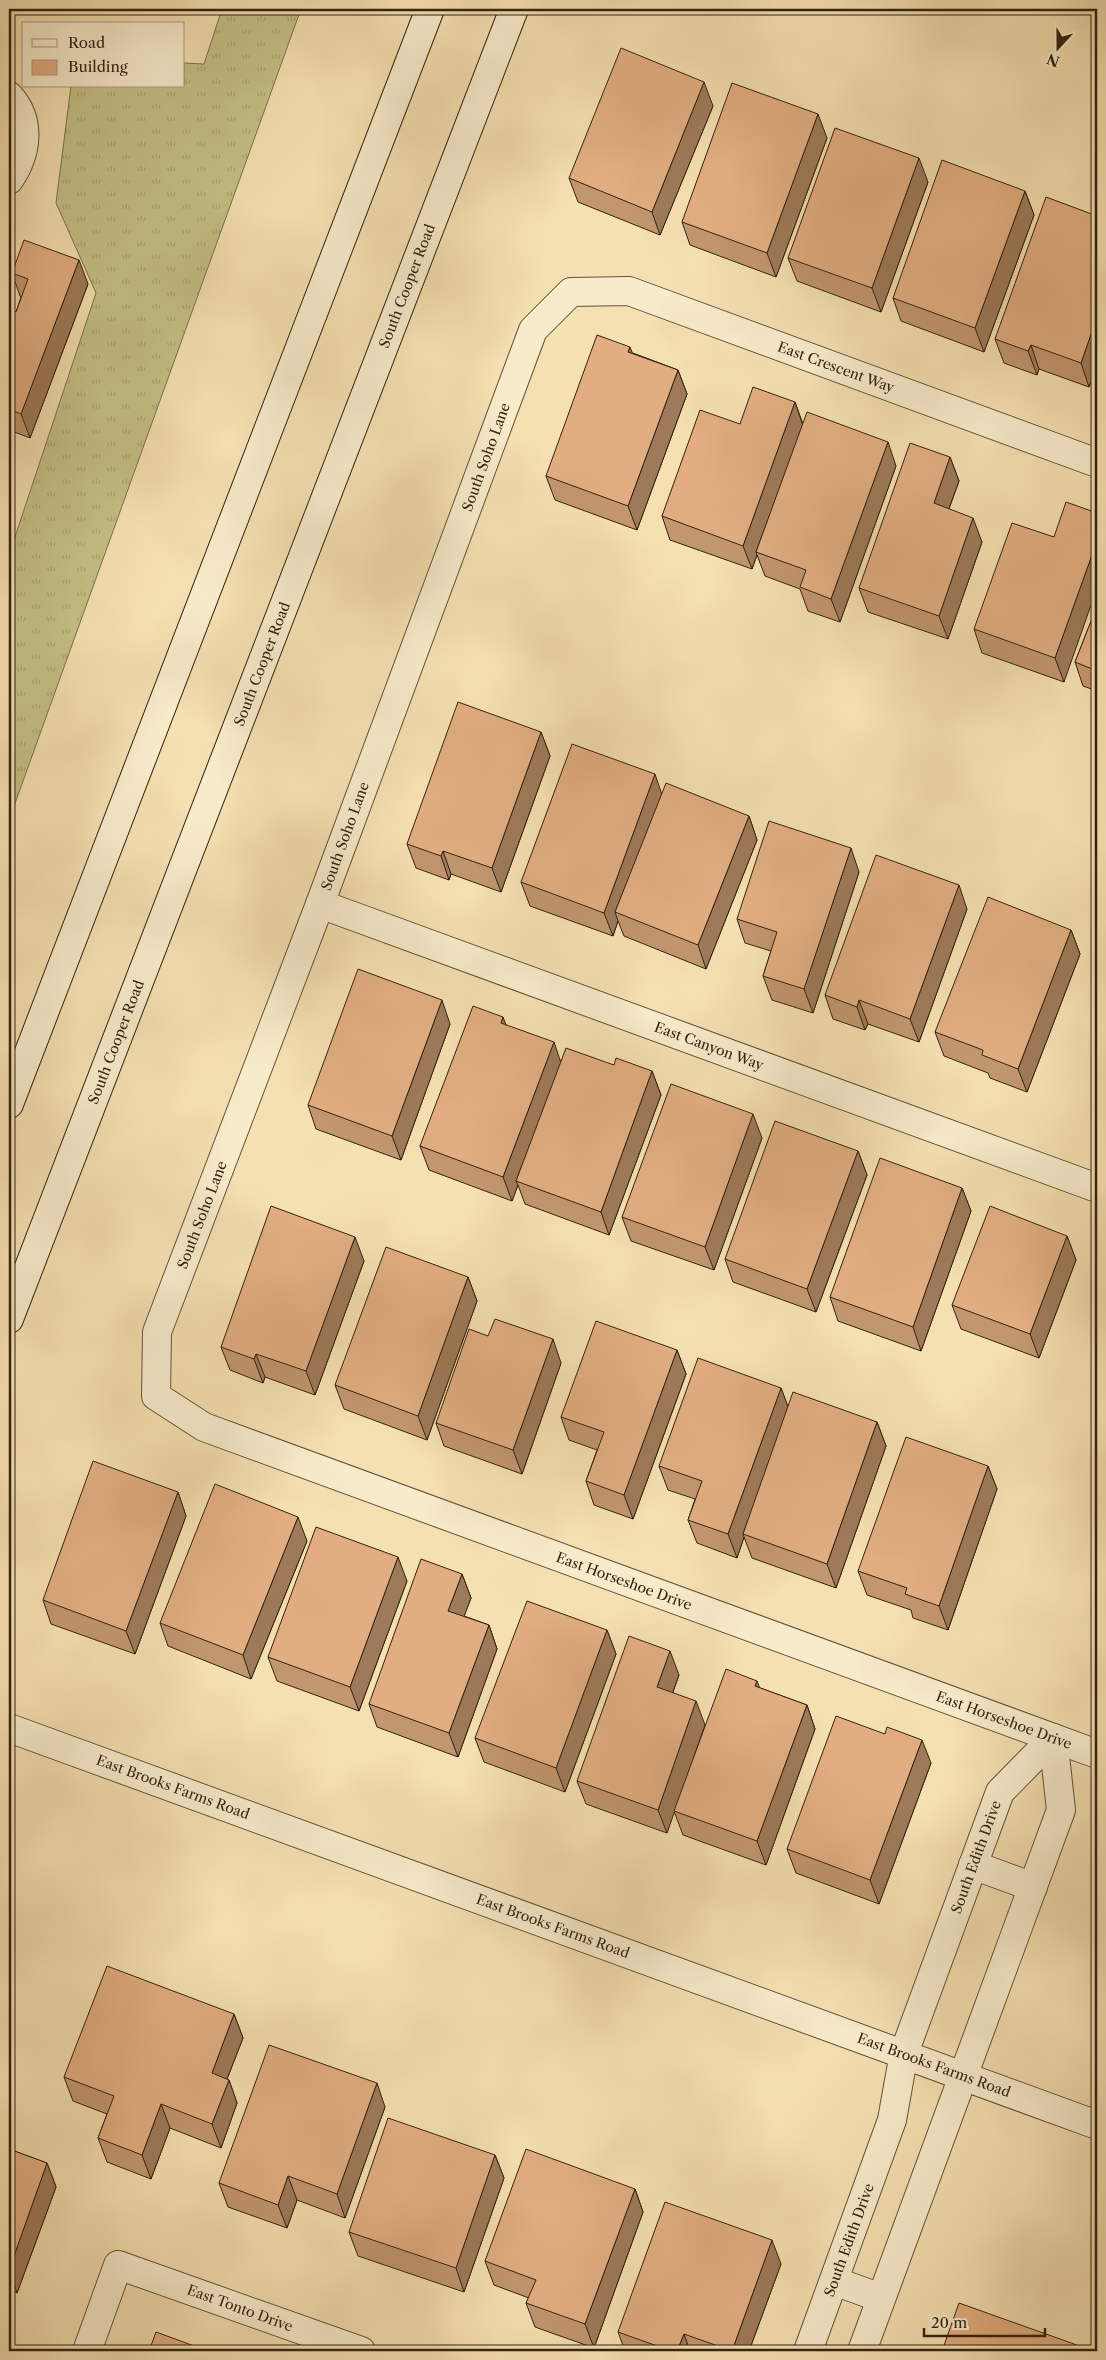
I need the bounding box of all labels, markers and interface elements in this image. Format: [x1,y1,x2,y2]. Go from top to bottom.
legend [22,22,185,88]
north arrow [1034,22,1084,72]
text: Road [68,33,105,52]
text: N [1044,50,1062,71]
text: Building [68,57,128,76]
street label: South Cooper Road [375,221,439,351]
street label: East Crescent Way [775,337,897,397]
street label: South Soho Lane [458,400,514,514]
street label: South Cooper Road [230,599,294,729]
street label: South Soho Lane [317,779,373,893]
street label: South Cooper Road [84,977,148,1107]
street label: East Canyon Way [652,1018,766,1074]
street label: South Soho Lane [173,1158,231,1272]
street label: East Horseshoe Drive [554,1548,695,1614]
street label: East Horseshoe Drive [934,1687,1075,1753]
street label: East Brooks Farms Road [94,1751,252,1823]
street label: South Edith Drive [947,1798,1005,1916]
street label: East Brooks Farms Road [474,1890,632,1962]
street label: East Brooks Farms Road [855,2029,1013,2101]
street label: South Edith Drive [820,2181,878,2299]
street label: East Tonto Drive [185,2280,296,2336]
scale bar [924,2305,1045,2337]
text: 20 m [931,2313,967,2332]

